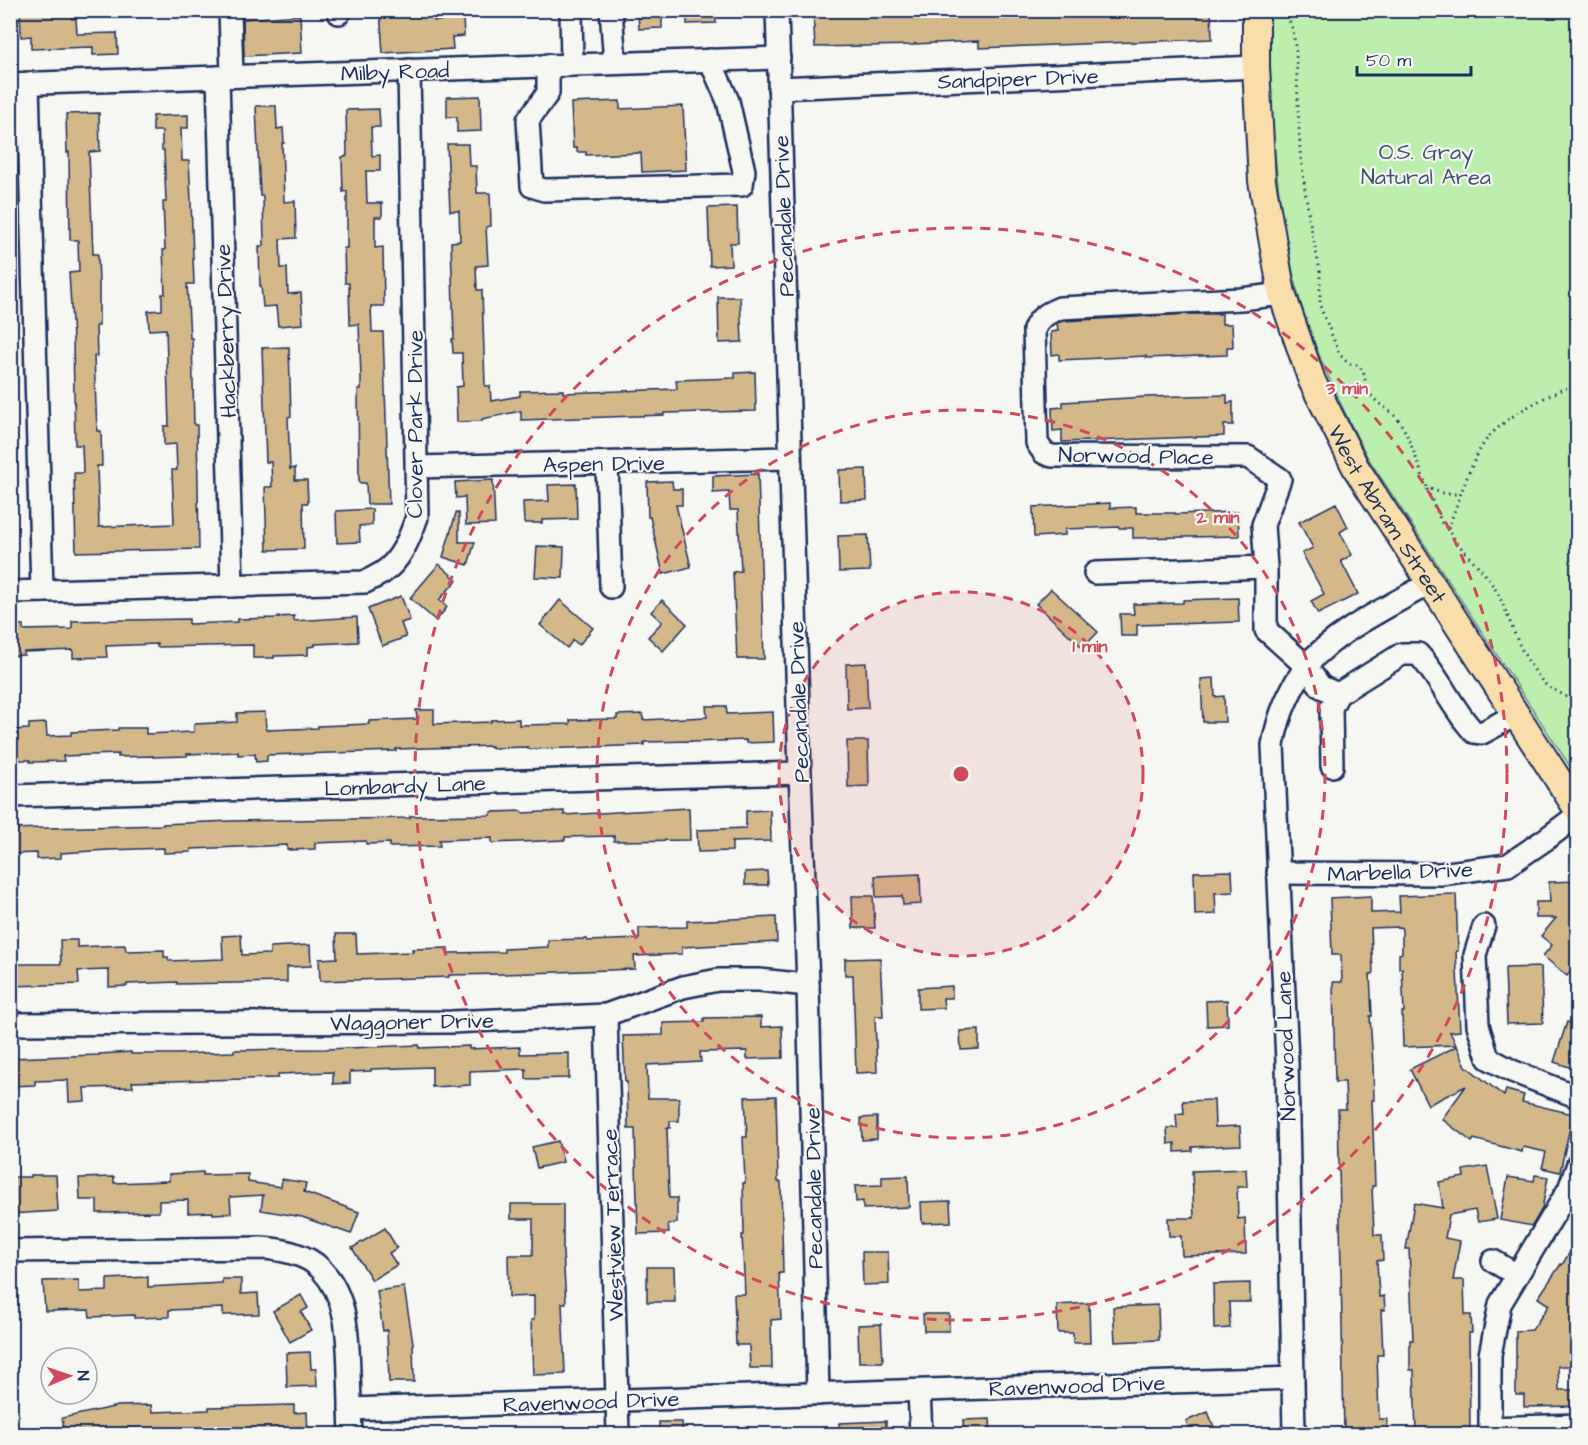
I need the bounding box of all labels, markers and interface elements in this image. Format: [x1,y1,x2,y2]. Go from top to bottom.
scale bar [1357,39,1471,77]
text: 50 m [1366,48,1411,73]
street label: Milby Road [340,55,450,91]
street label: Sandpiper Drive [937,61,1099,98]
street label: Pecandale Drive [766,134,803,297]
park label: O.S. Gray Natural Area [1361,137,1491,193]
street label: Hackberry Drive [208,243,246,419]
street label: Clover Park Drive [400,330,431,518]
text: 3 min [1325,376,1368,401]
street label: West Abram Street [1320,420,1454,610]
street label: Norwood Place [1058,440,1214,473]
street label: Aspen Drive [543,448,665,481]
text: 2 min [1195,505,1240,530]
street label: Pecandale Drive [781,620,818,783]
text: 1 min [1072,634,1108,659]
centre of rings [951,764,971,784]
street label: Lombardy Lane [324,768,487,806]
street label: Marbella Drive [1327,854,1474,891]
street label: Norwood Lane [1268,970,1305,1122]
street label: Waggoner Drive [330,1006,494,1040]
street label: Pecandale Drive [798,1107,831,1269]
street label: Westview Terrace [595,1128,632,1322]
north arrow [39,1346,99,1406]
street label: Ravenwood Drive [988,1368,1166,1405]
text: N [72,1370,94,1381]
street label: Ravenwood Drive [502,1384,680,1421]

